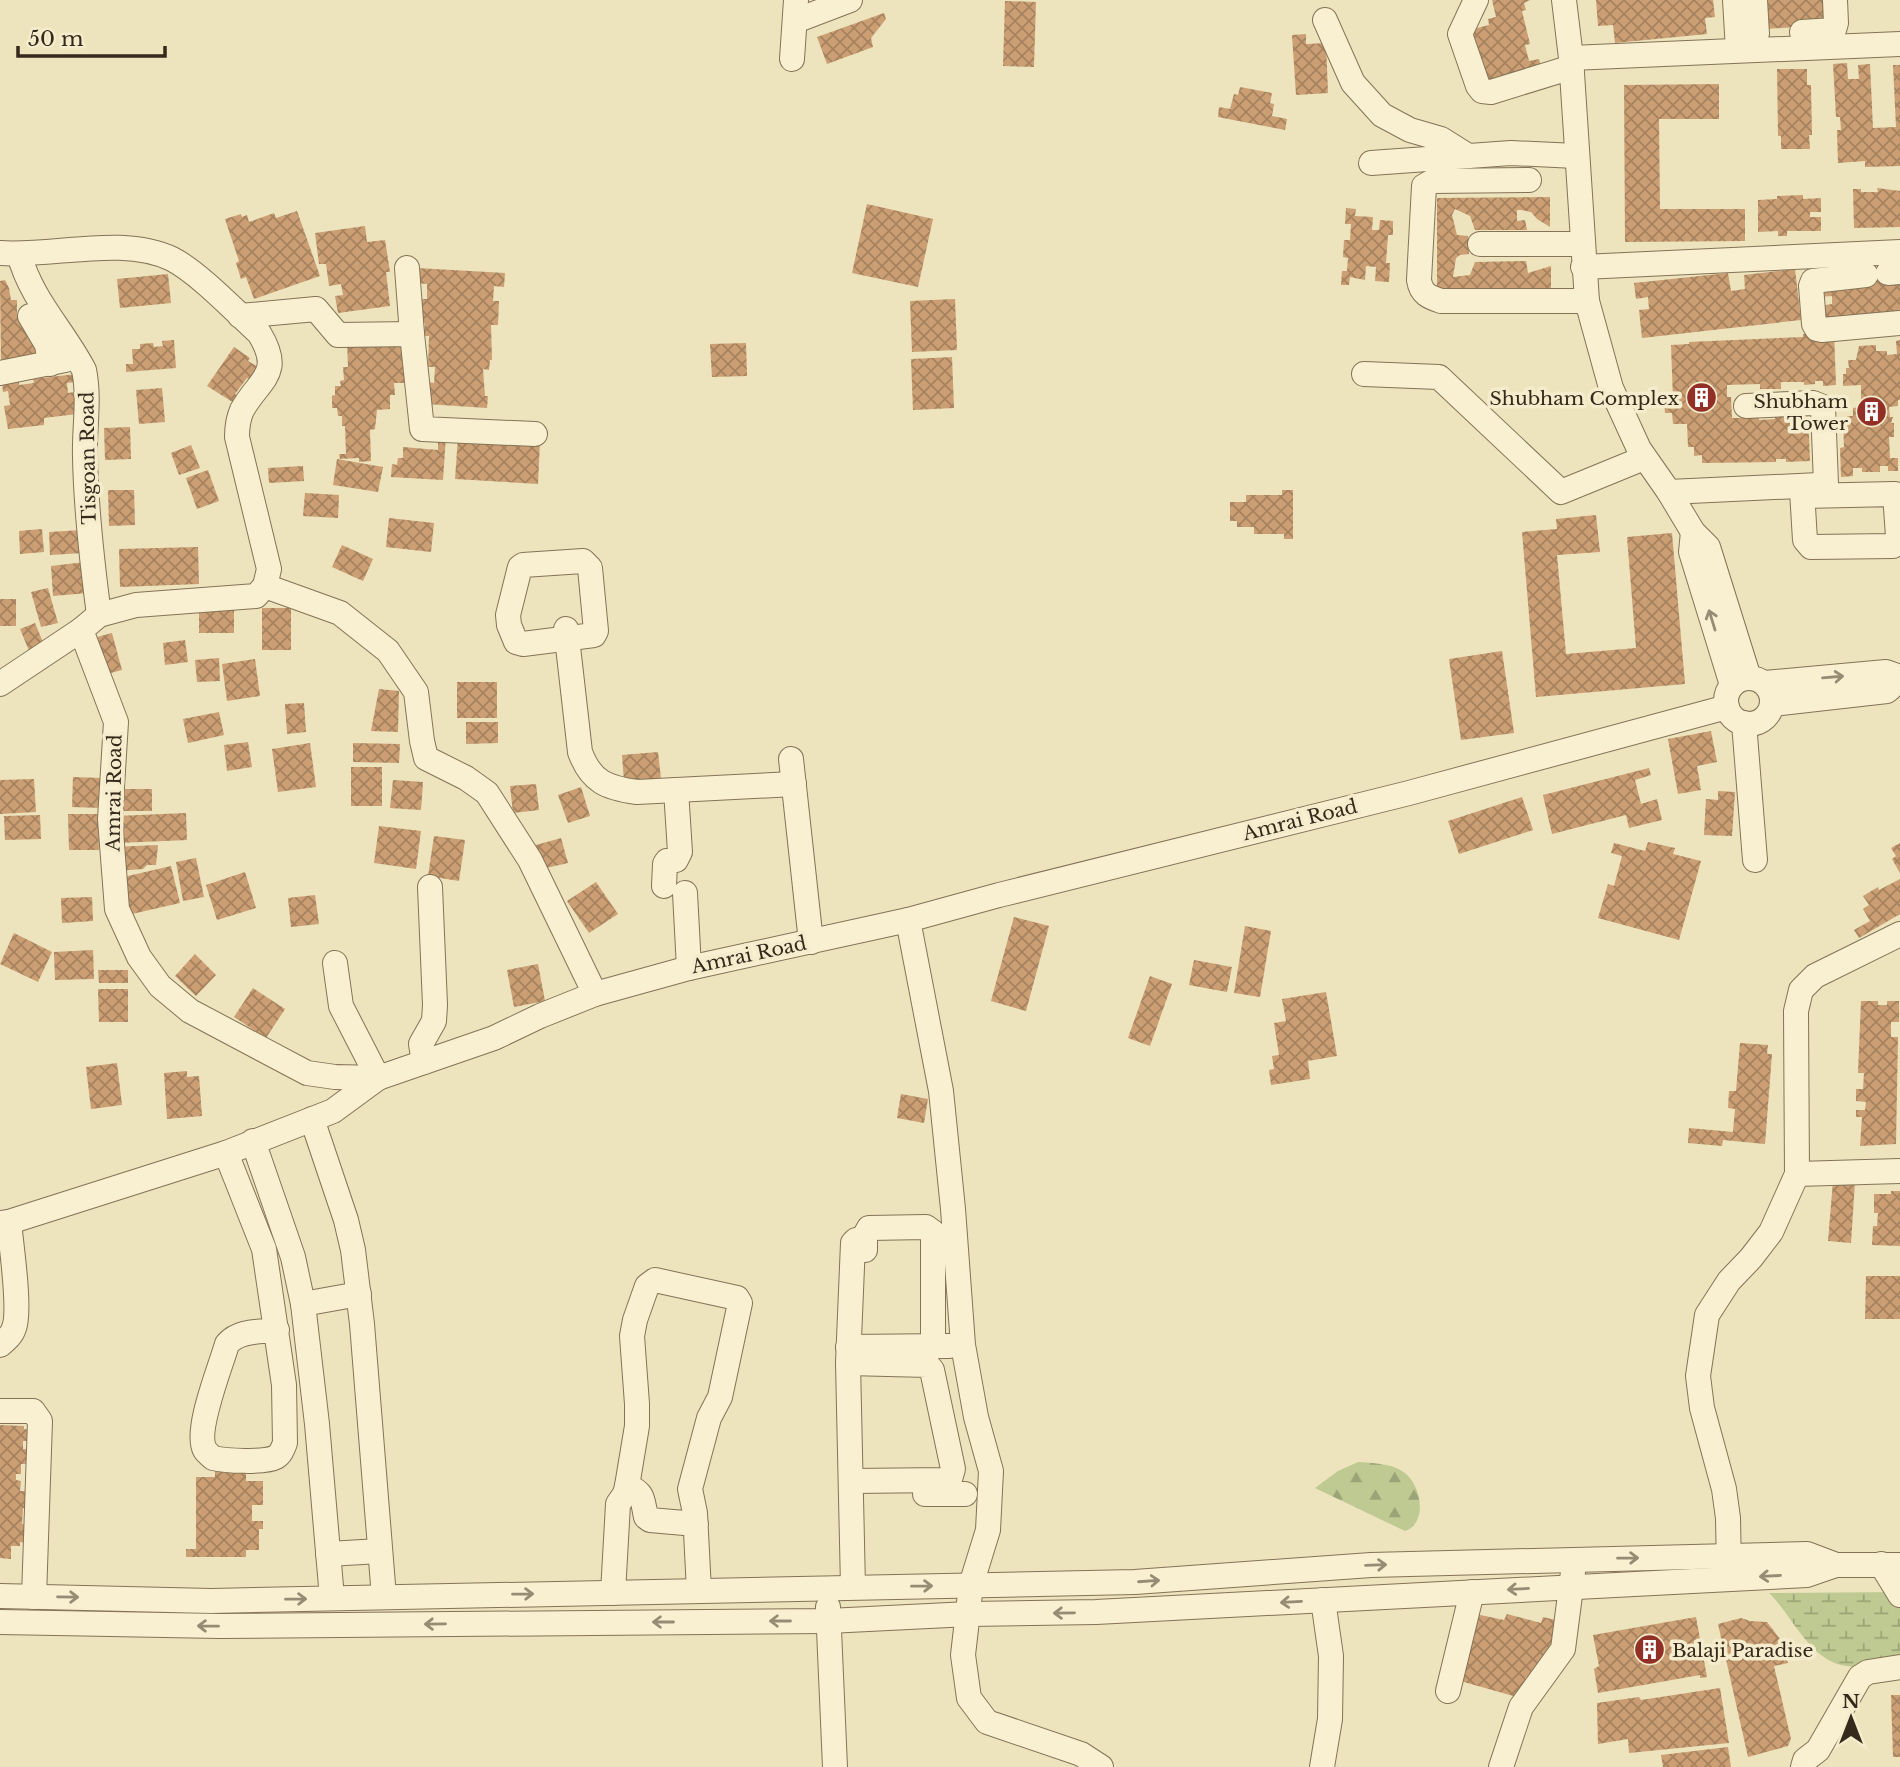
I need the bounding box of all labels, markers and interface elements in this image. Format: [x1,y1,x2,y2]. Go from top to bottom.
scale bar [18,14,164,58]
text: 50 m [28,26,84,52]
building icon: Shubham Complex [1685,381,1719,415]
place label: Shubham Complex [1490,387,1679,410]
place label: Shubham Tower [1754,390,1848,435]
street label: Tisgoan Road [75,391,101,525]
building icon: Shubham Tower [1854,395,1888,429]
one-way arrow [1704,609,1717,631]
one-way arrow [1821,670,1843,683]
street label: Amrai Road [101,734,127,853]
street label: Amrai Road [1239,795,1360,846]
street label: Amrai Road [688,932,809,979]
one-way arrow [1616,1551,1639,1564]
one-way arrow [1364,1558,1387,1571]
one-way arrow [1758,1570,1781,1583]
one-way arrow [1137,1574,1160,1587]
one-way arrow [910,1579,933,1593]
one-way arrow [1507,1583,1530,1596]
one-way arrow [511,1588,534,1601]
one-way arrow [56,1591,79,1604]
one-way arrow [284,1593,307,1606]
one-way arrow [1280,1596,1303,1609]
one-way arrow [1052,1606,1075,1620]
one-way arrow [768,1614,791,1628]
one-way arrow [651,1615,674,1629]
one-way arrow [424,1617,447,1631]
one-way arrow [196,1619,219,1633]
building icon: Balaji Paradise [1632,1633,1666,1667]
place label: Balaji Paradise [1672,1639,1813,1662]
north arrow [1816,1683,1886,1753]
text: N [1842,1690,1860,1713]

